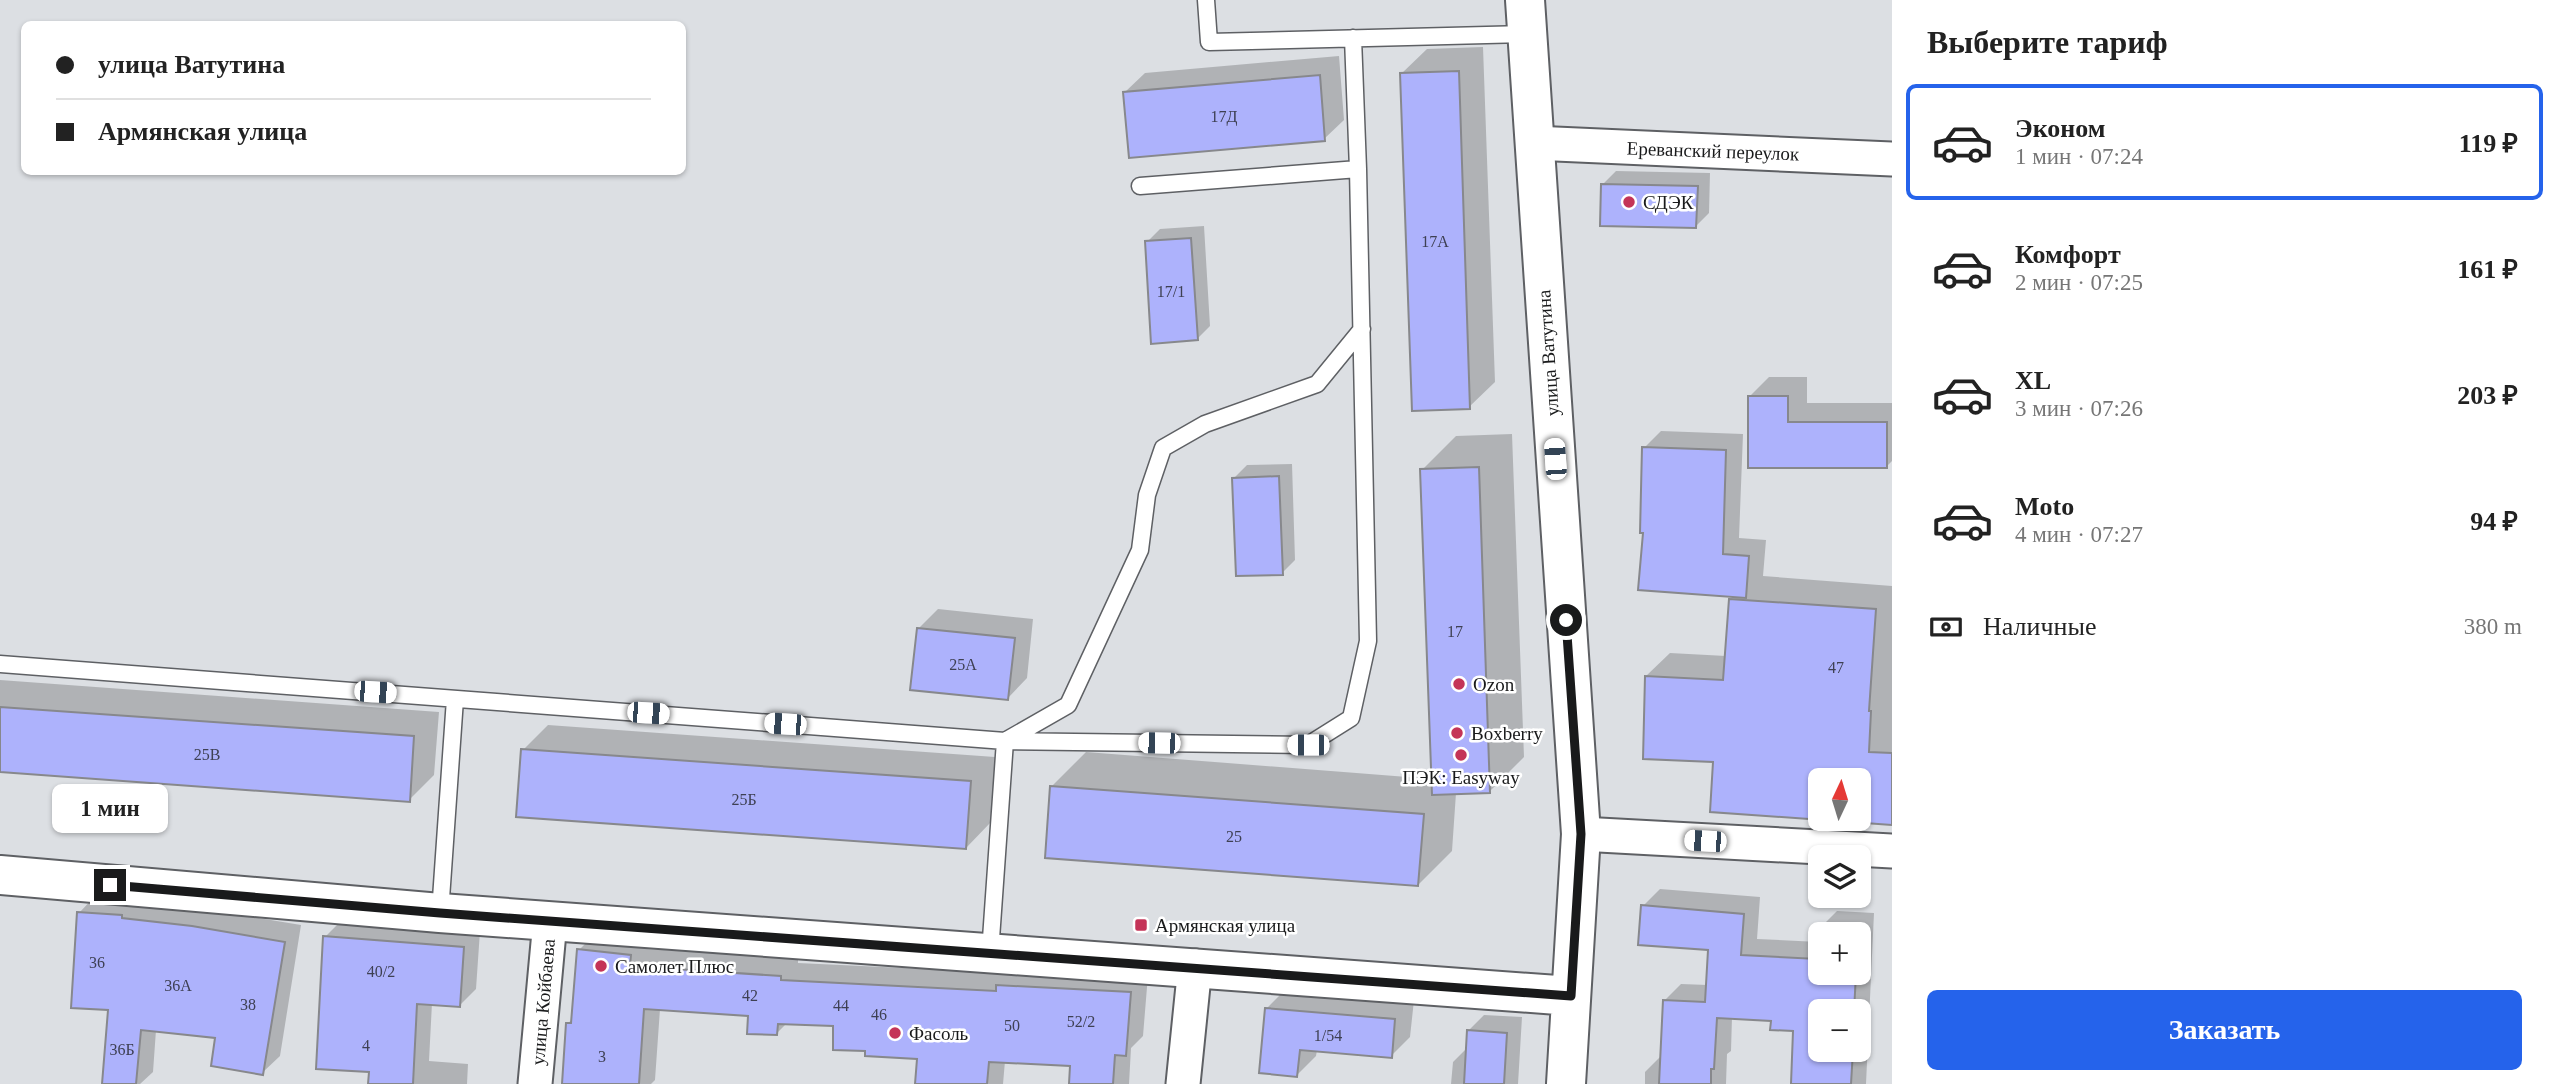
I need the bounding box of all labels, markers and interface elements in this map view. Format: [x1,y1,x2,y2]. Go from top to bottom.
text: Выберите тариф [1927,24,2168,60]
text: улица Ватутина [98,50,285,79]
house number: 17Д [1211,108,1238,126]
icon: car [1931,111,1994,174]
text: Эконом [2015,114,2105,143]
text: Армянская улица [98,117,307,146]
text: 119 ₽ [2459,129,2518,158]
street label: Ереванский переулок [1626,137,1800,165]
text: 1 мин · 07:24 [2015,144,2143,169]
place label: СДЭК [1643,192,1694,213]
marker: СДЭК [1621,194,1637,210]
house number: 17А [1421,233,1449,250]
icon: car [1931,237,1994,300]
text: Комфорт [2015,240,2121,269]
text: 161 ₽ [2457,255,2518,284]
text: 2 мин · 07:25 [2015,270,2143,295]
house number: 17/1 [1157,283,1185,300]
street label: улица Ватутина [1533,288,1563,417]
icon: car [1931,363,1994,426]
text: XL [2015,366,2051,395]
text: 203 ₽ [2457,381,2518,410]
text: 3 мин · 07:26 [2015,396,2143,421]
car [1544,437,1567,481]
icon: car [1931,489,1994,552]
text: Moto [2015,492,2074,521]
text: 94 ₽ [2470,507,2518,536]
text: 4 мин · 07:27 [2015,522,2143,547]
route start [1550,604,1582,636]
icon: cash [1927,608,1965,646]
text: Наличные [1983,612,2096,641]
text: 380 m [2464,614,2522,639]
house number: 17 [1447,623,1463,640]
house number: 25А [949,656,977,673]
house number: 47 [1828,659,1844,676]
place label: Ozon [1473,674,1515,695]
marker: Ozon [1451,676,1467,692]
car [354,680,397,704]
car [627,701,670,725]
car [764,712,807,736]
place label: Boxberry [1471,723,1543,744]
marker: Boxberry [1449,725,1465,741]
car [1138,732,1181,754]
car [1288,735,1330,756]
house number: 25В [194,746,220,763]
marker: ПЭК: Easyway [1453,747,1469,763]
place label: ПЭК: Easyway [1402,767,1520,788]
north arrow [1808,768,1871,831]
map controls [1808,768,1871,1062]
callout: 1 мин [52,784,168,832]
house number: 25Б [731,791,757,808]
text: 1 мин [80,796,140,821]
house number: 25 [1226,828,1242,845]
car [1684,829,1727,853]
button: layers [1808,845,1871,908]
route end [94,869,126,901]
place label: Армянская улица [1155,915,1296,936]
marker: Армянская улица [1133,917,1149,933]
button: + [1808,922,1871,985]
street label: улица Койбаева [527,937,559,1066]
house number: 36 [89,954,105,971]
place label: Самолет Плюс [615,956,734,977]
marker: Самолет Плюс [593,958,609,974]
house number: 40/2 [367,963,395,980]
house number: 36А [164,977,192,994]
house number: 42 [742,987,758,1004]
button: Заказать [1927,990,2522,1070]
house number: 38 [240,996,256,1013]
house number: 44 [833,997,849,1014]
button: − [1808,999,1871,1062]
house number: 46 [871,1006,887,1023]
house number: 52/2 [1067,1013,1095,1030]
house number: 50 [1004,1017,1020,1034]
place label: Фасоль [909,1023,969,1044]
marker: Фасоль [887,1025,903,1041]
house number: 1/54 [1314,1027,1342,1044]
house number: 4 [362,1037,370,1054]
house number: 36Б [109,1041,135,1058]
house number: 3 [598,1048,606,1065]

